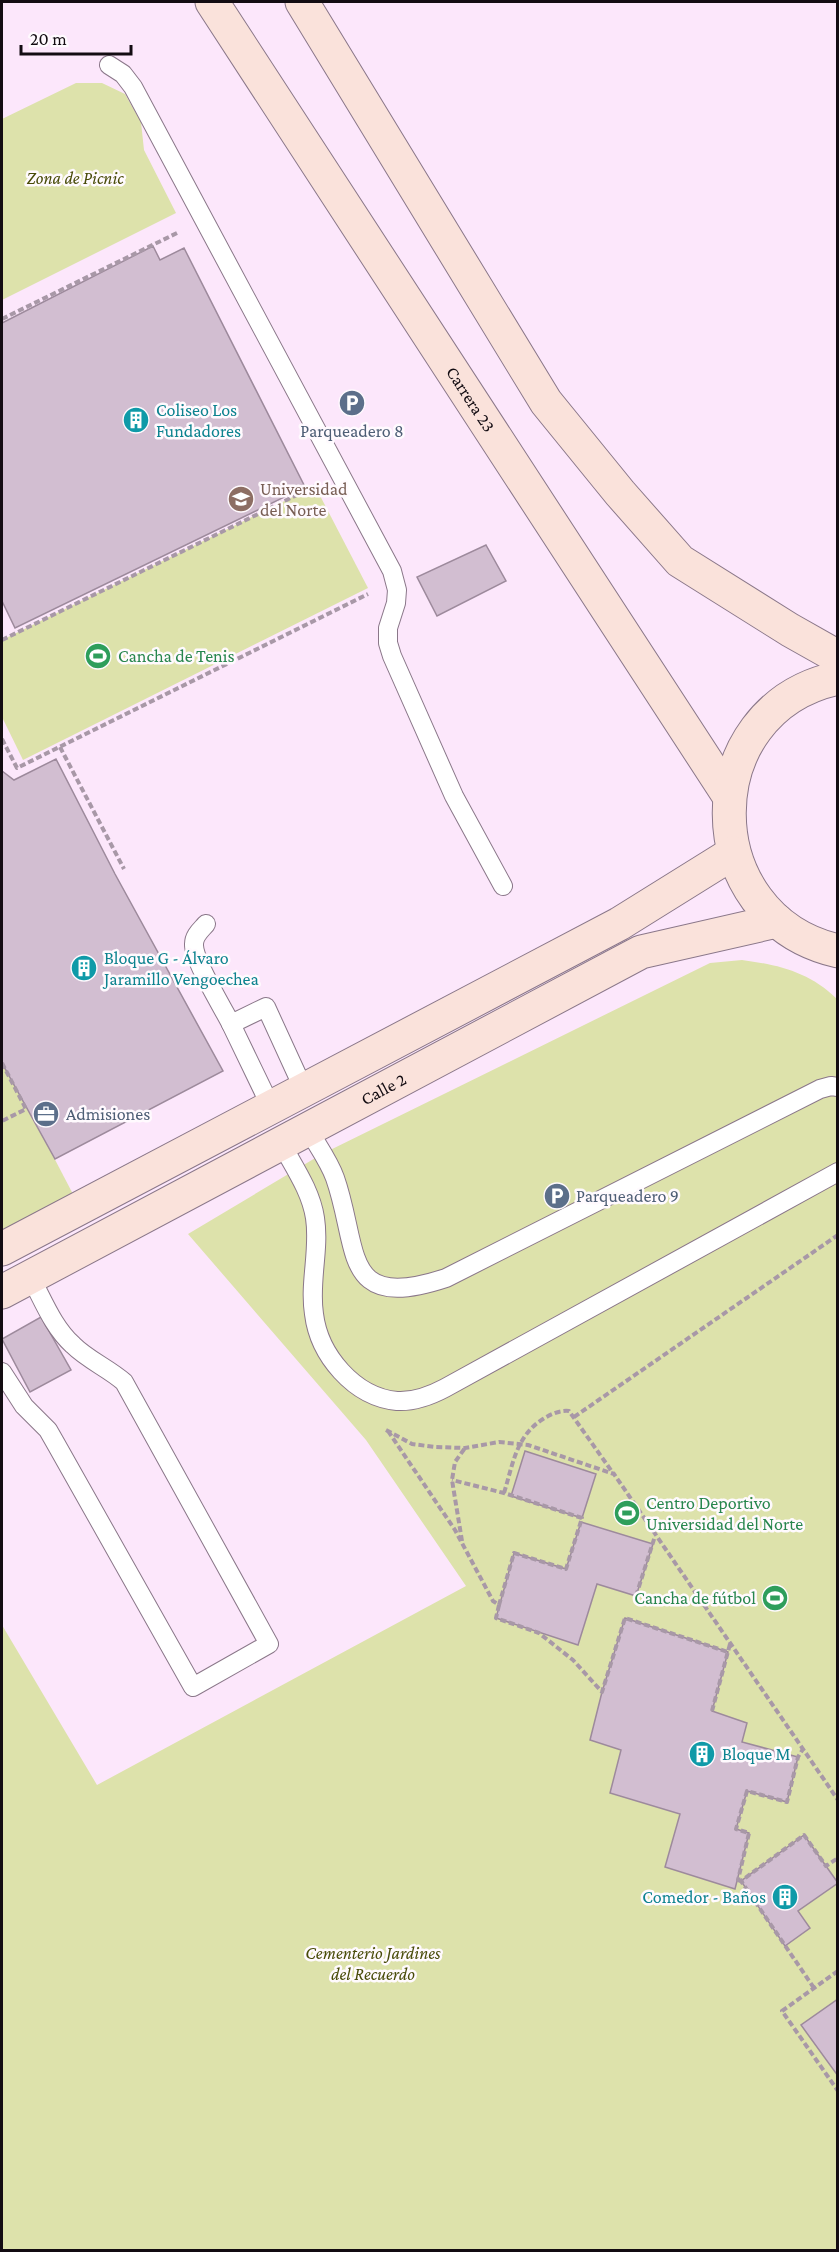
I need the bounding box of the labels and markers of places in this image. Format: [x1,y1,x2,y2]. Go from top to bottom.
parking icon: Parqueadero 8 [337,388,367,418]
place label: Coliseo Los Fundadores [156,400,241,441]
building icon: Coliseo Los Fundadores [121,405,151,435]
place label: Parqueadero 8 [300,421,404,441]
place label: Universidad del Norte [260,479,348,520]
school or university icon: Universidad del Norte [226,484,256,514]
sports icon: Cancha de Tenis [83,641,113,671]
place label: Cancha de Tenis [118,646,235,666]
place label: Bloque G - Álvaro Jaramillo Vengoechea [102,948,259,989]
building icon: Bloque G - Álvaro Jaramillo Vengoechea [69,953,99,983]
office icon: Admisiones [31,1099,61,1129]
place label: Admisiones [66,1104,150,1124]
parking icon: Parqueadero 9 [542,1181,572,1211]
place label: Parqueadero 9 [576,1186,679,1206]
place label: Centro Deportivo Universidad del Norte [646,1493,803,1534]
sports icon: Centro Deportivo Universidad del Norte [612,1498,642,1528]
sports icon: Cancha de fútbol [760,1583,790,1613]
place label: Cancha de fútbol [634,1588,756,1608]
building icon: Bloque M [687,1739,717,1769]
place label: Bloque M [722,1744,791,1764]
building icon: Comedor - Baños [770,1882,800,1912]
place label: Comedor - Baños [642,1887,766,1907]

